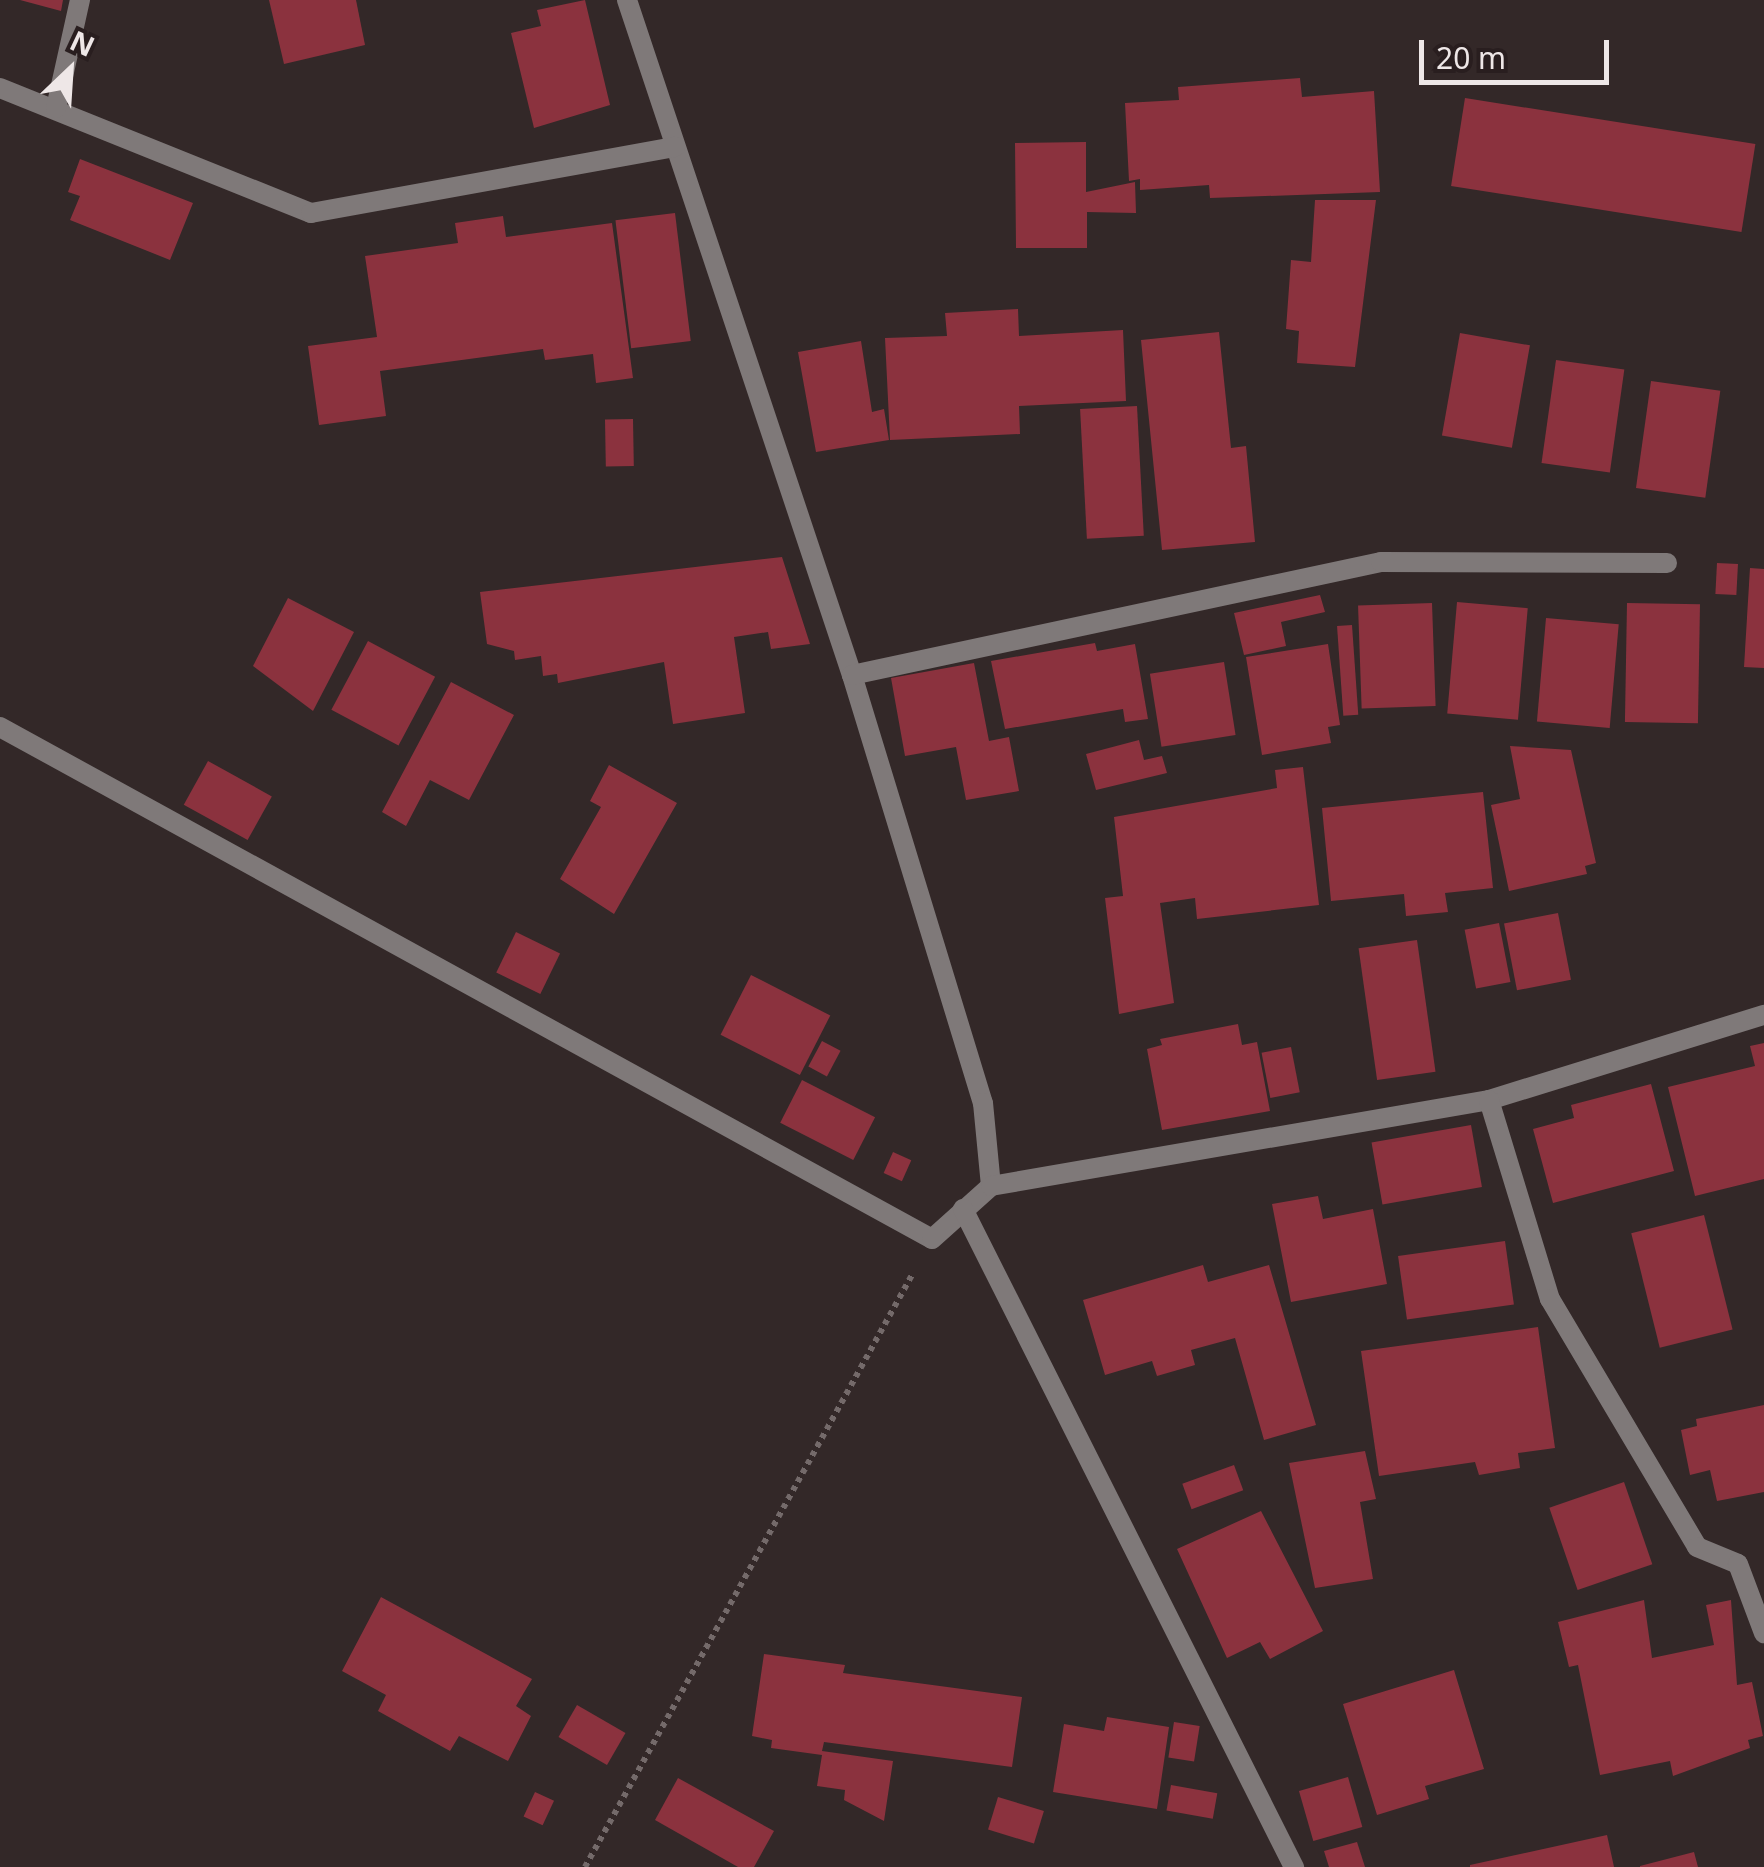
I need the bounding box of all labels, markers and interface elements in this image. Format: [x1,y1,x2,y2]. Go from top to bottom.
north arrow [20,20,120,120]
scale bar [1424,20,1614,82]
text: N [64,21,101,65]
text: 20 m [1436,37,1506,78]

